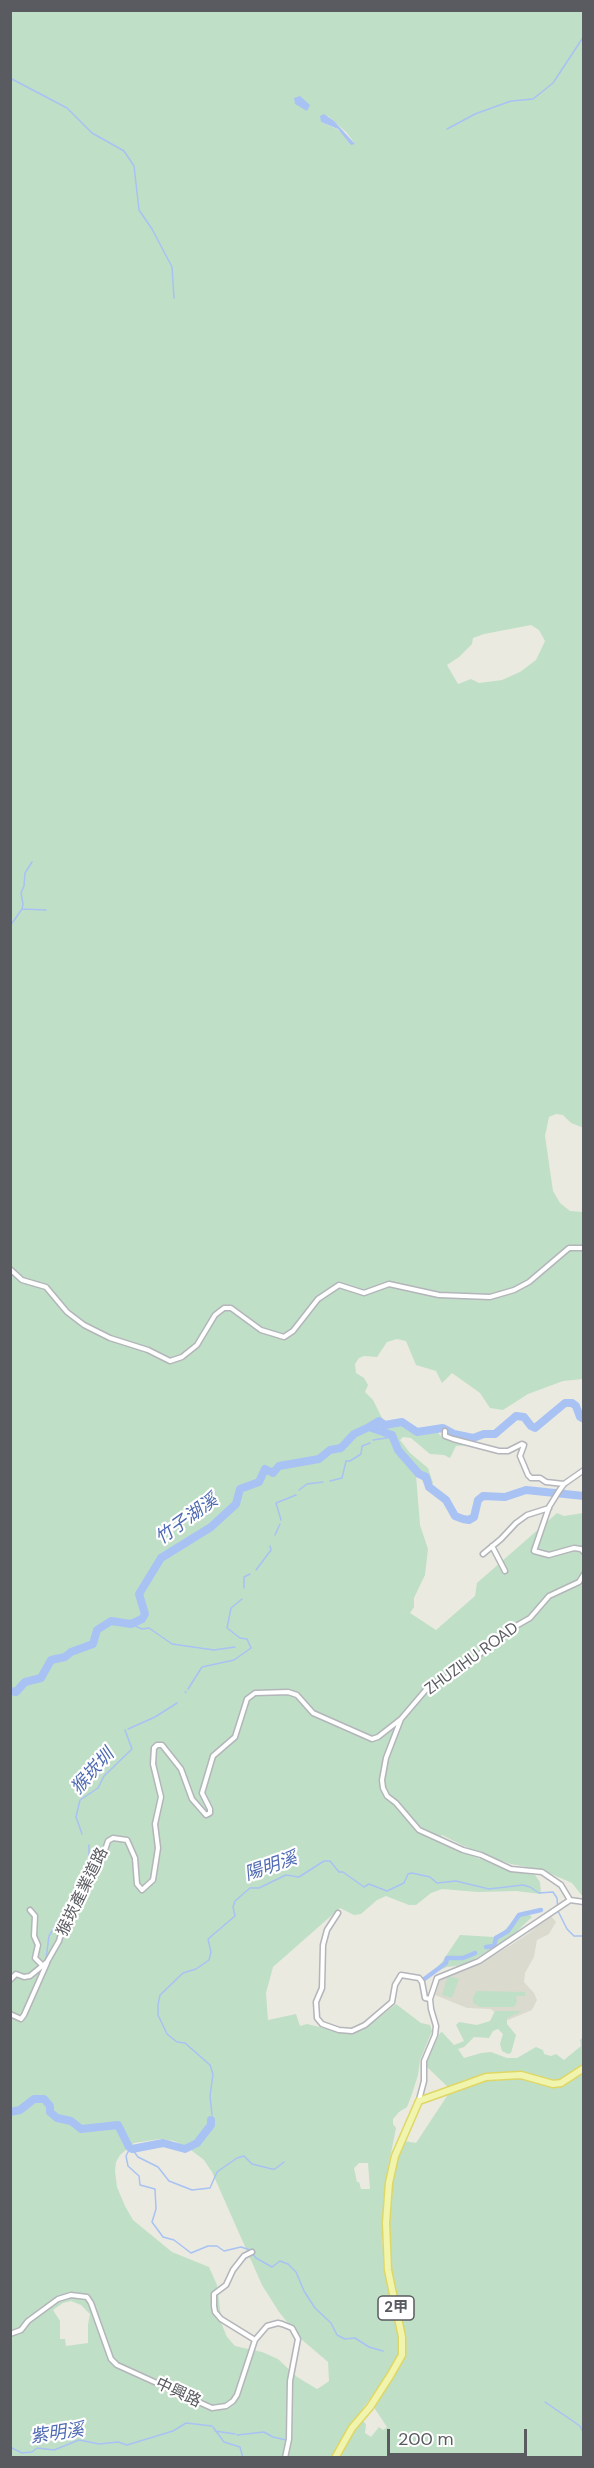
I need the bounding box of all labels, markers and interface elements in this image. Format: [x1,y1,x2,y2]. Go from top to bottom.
water label: 竹子湖溪 [152,1490,222,1550]
street label: ZHUZIHU ROAD [422,1619,522,1699]
water label: 猴崁圳 [67,1745,119,1799]
street label: 猴崁產業道路 [53,1845,113,1939]
water label: 陽明溪 [242,1848,300,1886]
road number: 2甲 [378,2296,414,2320]
street label: 中興路 [152,2374,204,2412]
scale bar [390,2417,530,2455]
water label: 紫明溪 [29,2420,85,2448]
text: 200 m [398,2427,454,2451]

